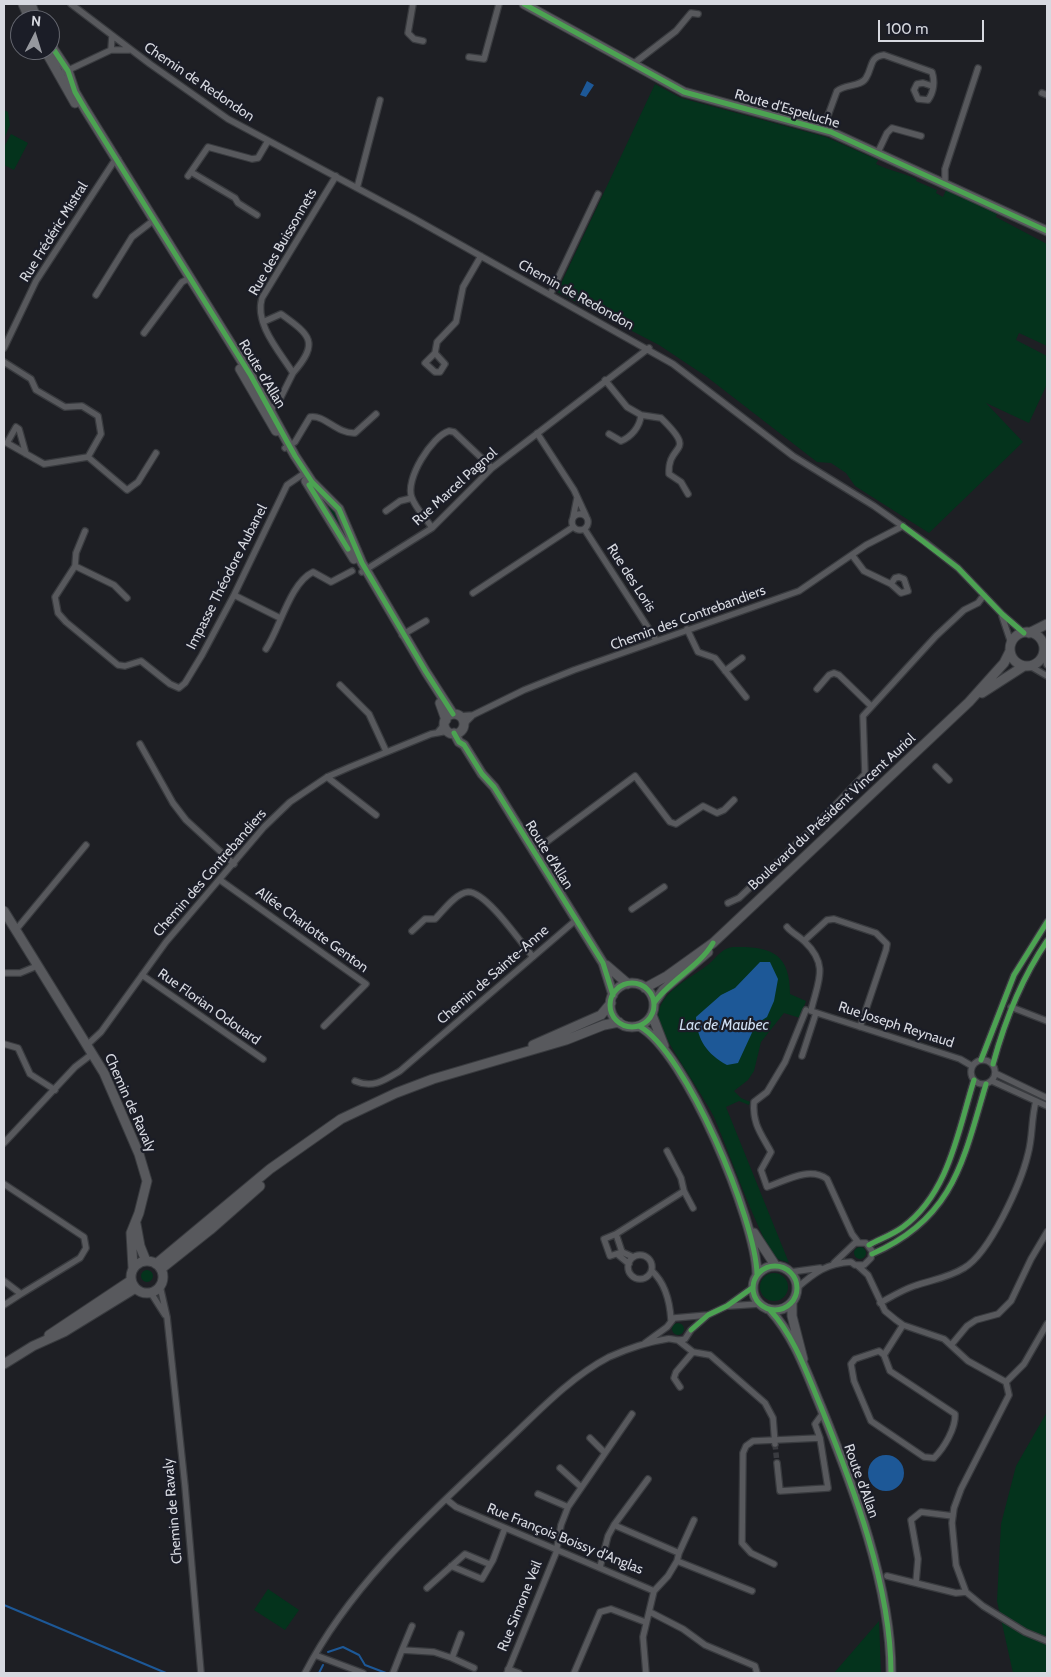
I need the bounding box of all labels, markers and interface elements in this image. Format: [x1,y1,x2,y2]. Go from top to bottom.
north arrow [10,10,60,60]
scale bar [881,10,987,42]
text: N [31,12,42,30]
text: 100 m [886,20,928,38]
street label: Chemin de Redondon [141,39,257,125]
street label: Route d'Espeluche [733,86,841,132]
street label: Rue Frédéric Mistral [16,179,92,285]
street label: Rue des Buissonnets [245,185,321,299]
street label: Chemin de Redondon [515,256,637,334]
street label: Route d'Allan [235,336,289,412]
street label: Rue Marcel Pagnol [409,444,501,530]
street label: Impasse Théodore Aubanel [183,502,271,652]
street label: Rue des Loris [603,541,659,615]
street label: Chemin des Contrebandiers [608,582,768,654]
street label: Boulevard du Président Vincent Auriol [745,730,919,894]
street label: Chemin des Contrebandiers [150,806,270,940]
street label: Route d'Allan [521,818,577,892]
street label: Allée Charlotte Genton [253,884,371,976]
street label: Chemin de Sainte-Anne [434,922,552,1028]
street label: Rue Florian Odouard [154,965,264,1049]
street label: Rue Joseph Reynaud [836,998,956,1052]
water label: Lac de Maubec [679,1017,769,1035]
street label: Chemin de Ravaly [101,1051,159,1155]
street label: Route d'Allan [840,1442,882,1520]
street label: Chemin de Ravaly [160,1457,186,1565]
street label: Rue François Boissy d'Anglas [484,1500,646,1578]
street label: Rue Simone Veil [494,1558,546,1654]

